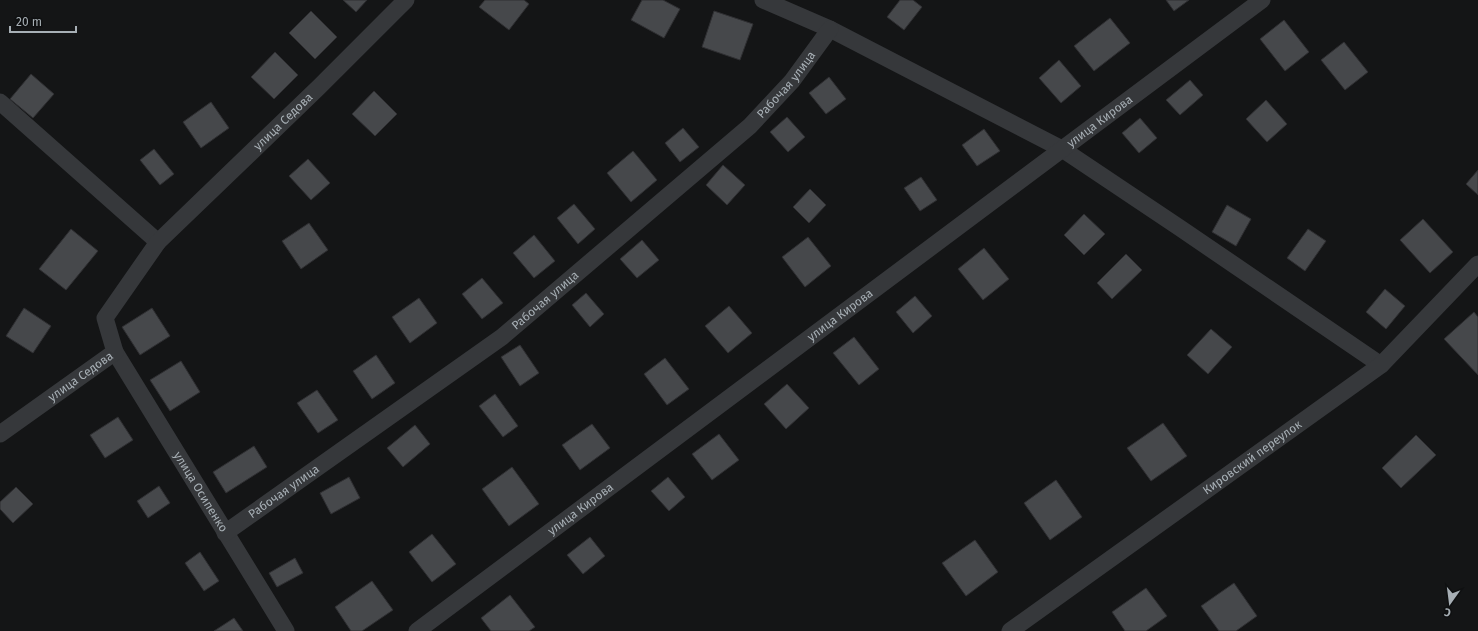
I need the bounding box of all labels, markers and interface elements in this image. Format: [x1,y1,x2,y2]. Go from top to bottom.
scale bar [10,8,76,34]
text: 20 m [16,15,42,29]
street label: Рабочая улица [754,49,818,121]
street label: улица Седова [251,90,316,153]
street label: улица Кирова [1064,92,1135,150]
street label: Рабочая улица [509,268,581,333]
street label: улица Кирова [805,286,876,344]
street label: улица Седова [45,349,116,404]
street label: Кировский переулок [1200,417,1305,497]
street label: улица Осипенко [171,449,231,535]
street label: Рабочая улица [246,462,322,521]
street label: улица Кирова [545,480,616,538]
north arrow [1430,583,1470,623]
text: С [1442,605,1452,619]

